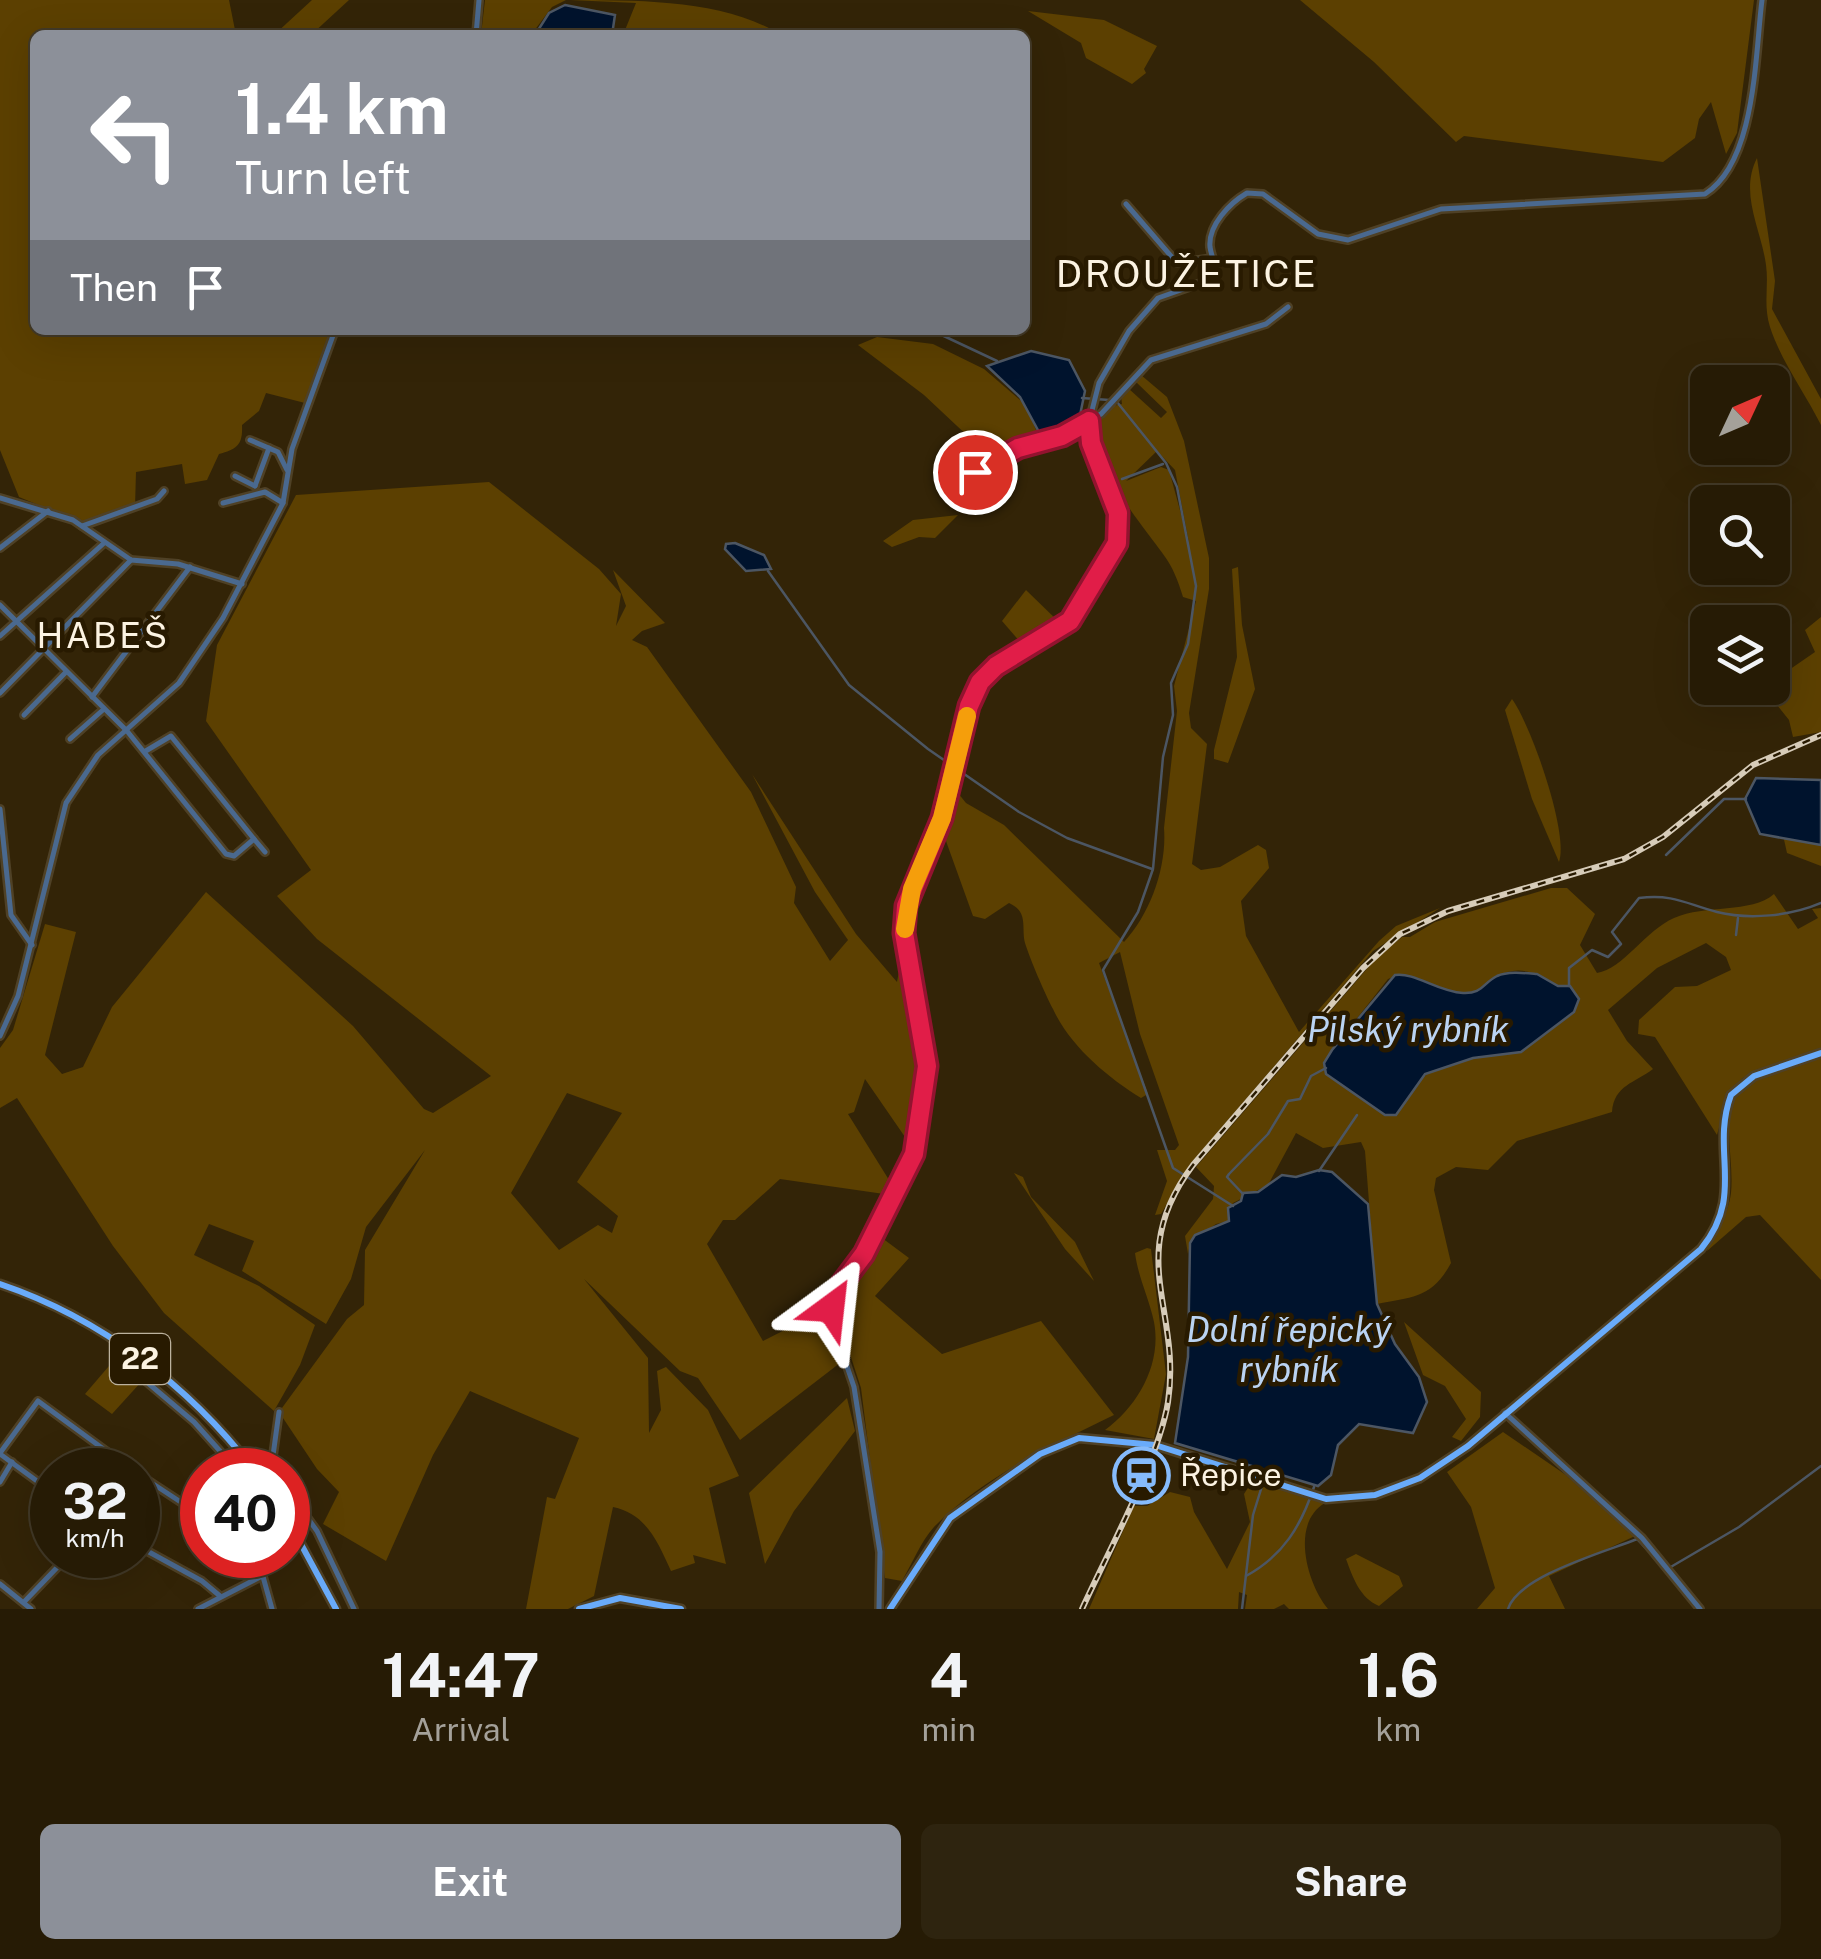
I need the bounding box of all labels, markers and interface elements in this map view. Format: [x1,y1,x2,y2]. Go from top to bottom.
text: 1.4 km [235,67,449,150]
icon: left [70,70,200,200]
text: Turn left [235,151,411,204]
district label: DROUŽETICE [1056,251,1318,296]
icon: arrive [178,260,233,315]
text: Then [70,265,158,310]
north arrow [1690,365,1790,465]
map controls [1690,365,1790,705]
pin [933,430,1018,515]
icon: arrive [948,445,1003,500]
button: search [1690,485,1790,585]
button: layers [1690,605,1790,705]
district label: HABEŠ [36,615,170,656]
water label: Pilský rybník [1307,1009,1509,1050]
position arrow [779,1256,883,1360]
water label: Dolní řepický rybník [1186,1309,1393,1390]
road number: 22 [110,1334,170,1384]
station icon: Řepice [1111,1445,1171,1505]
speed limit sign: 40 [180,1448,310,1578]
place label: Řepice [1180,1456,1282,1493]
text: 32 [62,1471,128,1530]
text: km/h [66,1523,124,1553]
text: 14:47 [382,1640,540,1711]
text: 4 [929,1640,968,1711]
text: 1.6 [1358,1640,1439,1711]
text: Arrival [411,1711,510,1748]
text: min [922,1711,976,1748]
text: km [1376,1711,1421,1748]
button: Exit [40,1824,901,1939]
button: Share [921,1824,1781,1939]

